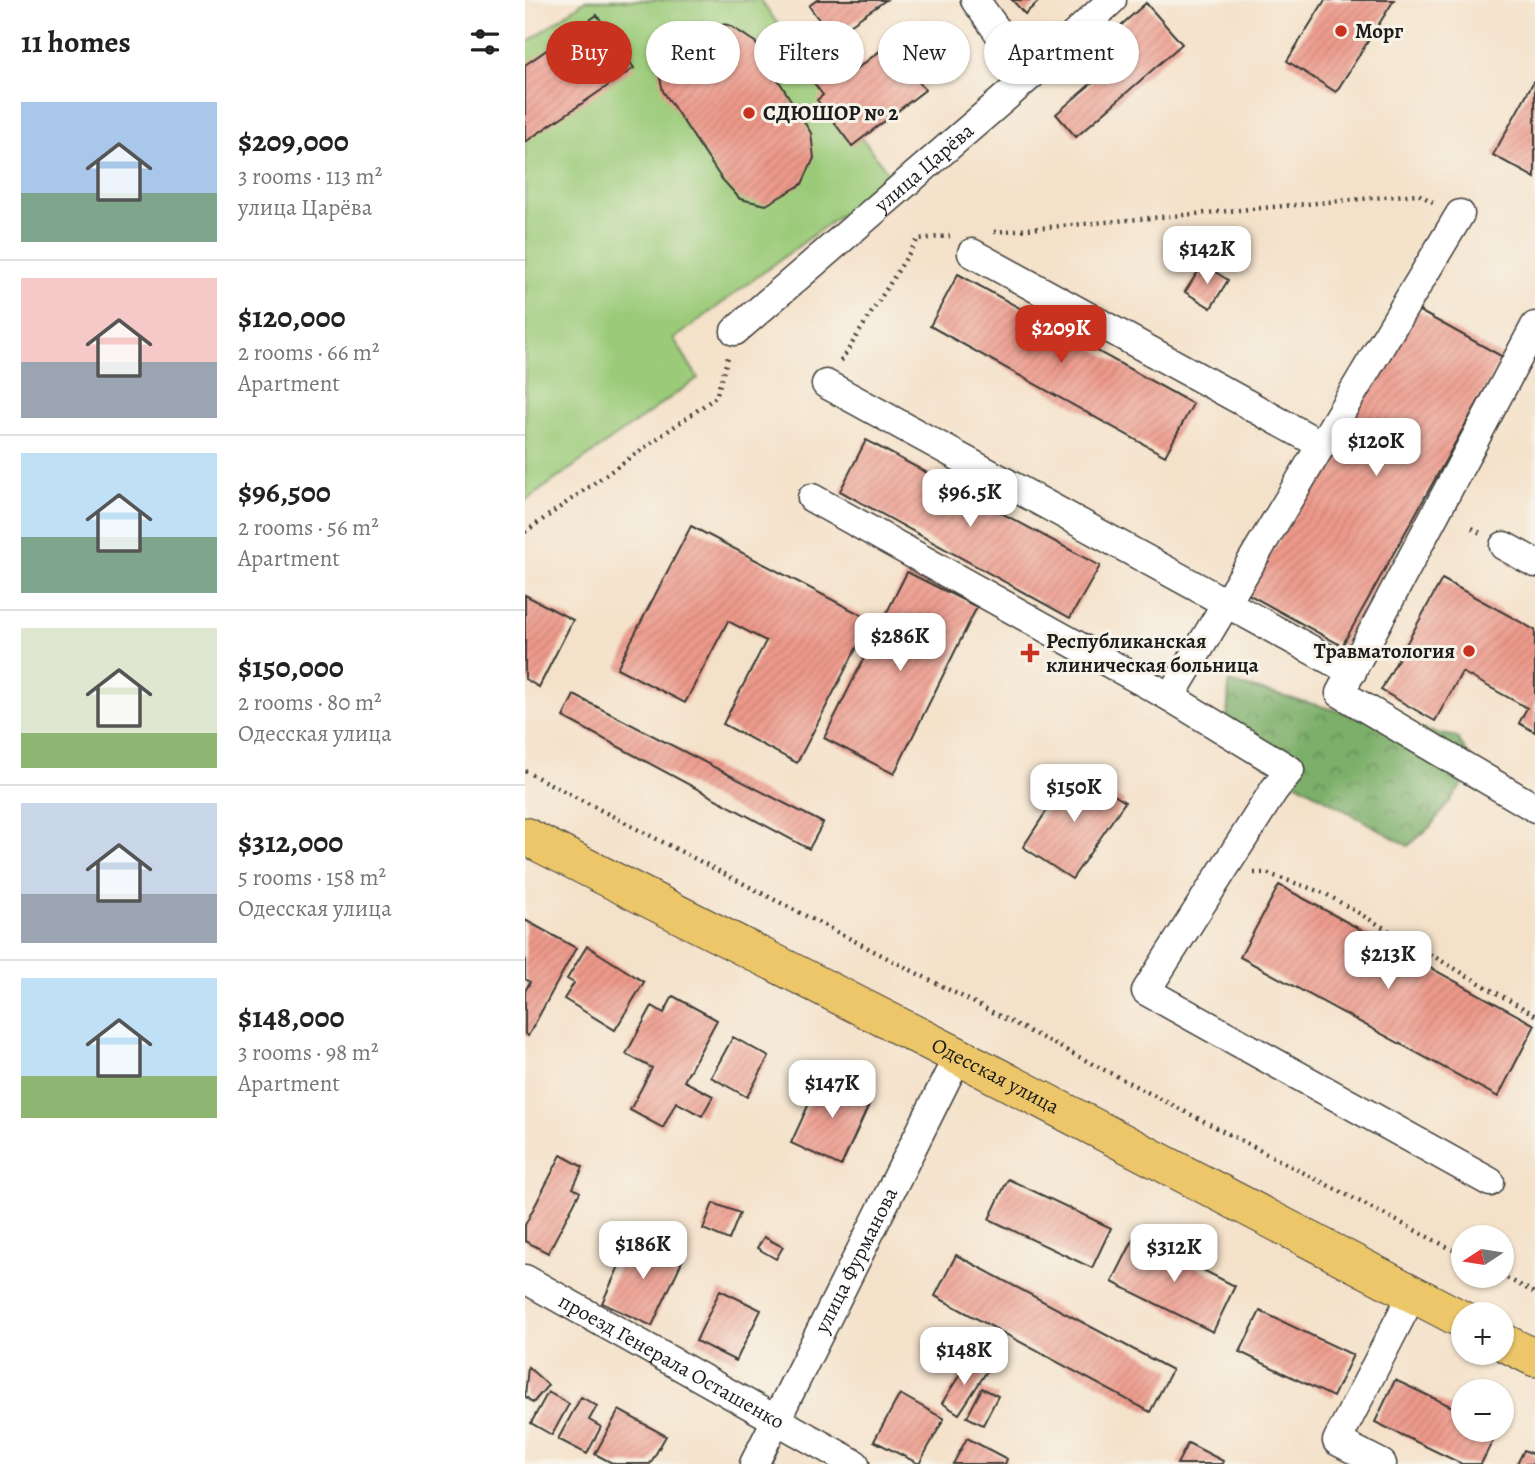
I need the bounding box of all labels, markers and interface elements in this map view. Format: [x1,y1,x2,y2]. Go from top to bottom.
place label: Морг [1355,17,1403,45]
chip: Buy [546,21,632,84]
chip: Rent [646,21,740,84]
chip: Filters [754,21,864,84]
chip: New [878,21,970,84]
chip: Apartment [984,21,1139,84]
text: 11 homes [21,22,131,62]
icon: filters [466,23,504,61]
marker: Морг [1333,23,1349,39]
place label: СДЮШОР № 2 [763,99,898,127]
marker: СДЮШОР № 2 [741,105,757,121]
street label: улица Царёва [868,117,980,219]
text: $209,000 [238,121,349,161]
icon: home [77,130,161,214]
text: 3 rooms · 113 m² [238,161,382,192]
text: улица Царёва [238,192,372,223]
pin: $142K [1158,226,1256,286]
text: $142K [1179,233,1235,264]
text: $120,000 [238,297,346,337]
icon: home [77,306,161,390]
pin: $209K [1012,306,1110,365]
text: $209K [1031,312,1091,343]
text: 2 rooms · 66 m² [238,337,380,368]
text: Apartment [238,368,340,399]
pin: $120K [1327,419,1425,478]
text: $120K [1348,425,1404,456]
pin: $96.5K [913,470,1027,529]
text: $96,500 [238,472,331,512]
text: $96.5K [938,476,1002,507]
icon: home [77,481,161,565]
text: 2 rooms · 56 m² [238,512,379,543]
text: Apartment [238,543,340,574]
pin: $286K [851,614,949,673]
text: $286K [871,620,929,651]
place label: Республиканская клиническая больница [1046,627,1259,679]
place label: Травматология [1314,637,1455,665]
marker: Республиканская клиническая больница [1020,643,1040,663]
marker: Травматология [1461,643,1477,659]
text: $150,000 [238,647,344,687]
icon: home [77,656,161,740]
text: 2 rooms · 80 m² [238,687,382,718]
text: Одесская улица [238,718,392,749]
pin: $150K [1025,764,1123,824]
text: $150K [1046,771,1102,802]
text: $312,000 [238,822,343,862]
icon: home [77,831,161,915]
text: 5 rooms · 158 m² [238,862,386,893]
text: Одесская улица [238,893,392,924]
pin: $213K [1339,932,1437,991]
text: $213K [1360,938,1416,969]
text: $148,000 [238,997,345,1037]
icon: home [77,1006,161,1090]
street label: Одесская улица [927,1031,1064,1121]
text: 3 rooms · 98 m² [238,1037,379,1068]
pin: $147K [783,1060,881,1120]
text: $147K [805,1067,859,1098]
text: Apartment [238,1068,340,1099]
street label: улица Фурманова [807,1182,904,1339]
pin: $186K [594,1222,692,1281]
pin: $312K [1125,1224,1223,1284]
north arrow [1451,1225,1514,1288]
map controls [1451,1225,1514,1442]
text: $186K [615,1228,671,1259]
text: $312K [1146,1231,1202,1262]
street label: проезд Генерала Осташенко [554,1287,790,1436]
button: + [1451,1302,1514,1365]
pin: $148K [915,1328,1013,1387]
text: $148K [936,1334,992,1365]
button: − [1451,1379,1514,1442]

